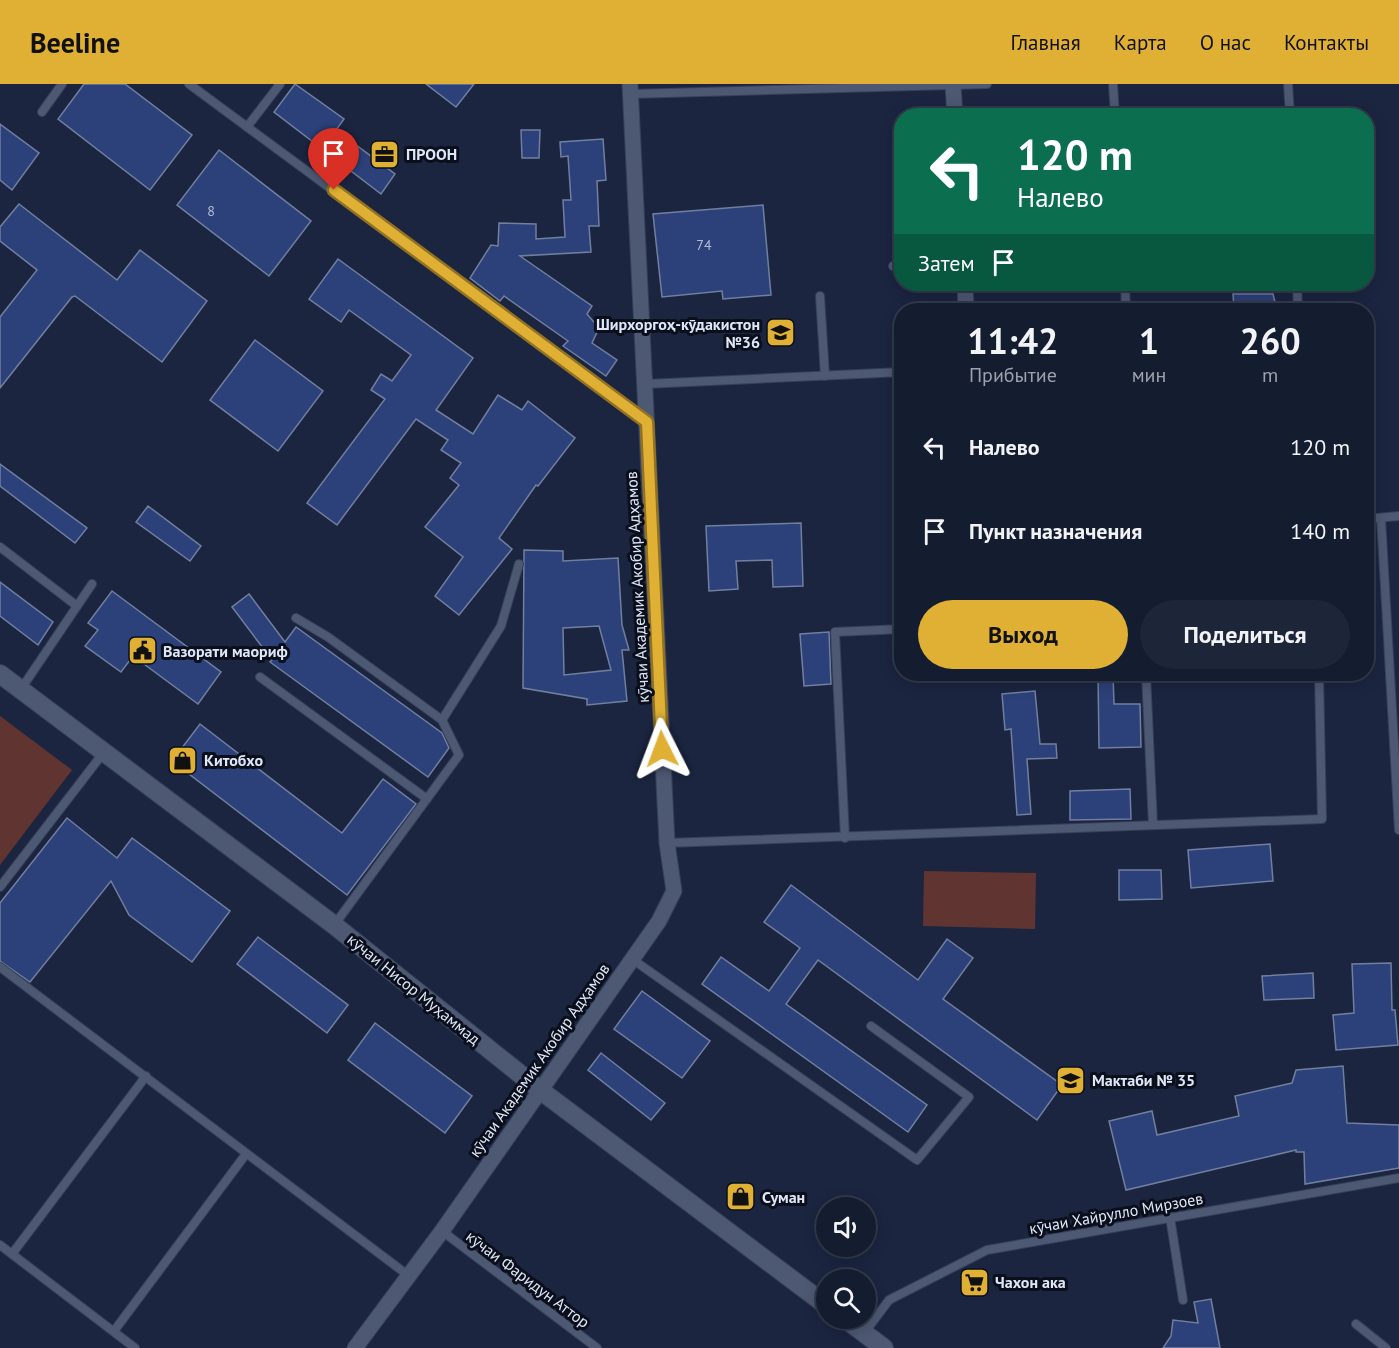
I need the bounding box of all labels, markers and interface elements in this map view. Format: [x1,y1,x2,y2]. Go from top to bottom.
text: Beeline [30,24,120,61]
text: Главная [1010,29,1081,56]
text: Карта [1114,29,1167,56]
text: О нас [1200,29,1251,56]
text: Контакты [1284,29,1369,56]
text: 120 m [1017,127,1133,182]
pin [308,128,359,190]
icon: left [918,132,996,210]
icon: arrive [317,137,350,170]
office icon: ПРООН [369,138,401,170]
place label: ПРООН [406,144,457,164]
text: Налево [1017,180,1104,214]
house number: 8 [207,202,215,220]
house number: 74 [696,236,712,254]
icon: arrive [987,246,1020,279]
text: Затем [918,249,975,277]
place label: Ширхоргоҳ-кӯдакистон №36 [596,314,760,352]
school or university icon: Ширхоргоҳ-кӯдакистон №36 [765,317,797,349]
text: 11:42 [967,317,1059,364]
text: 1 [1139,317,1159,364]
text: 260 [1240,317,1301,364]
text: Прибытие [969,362,1057,388]
text: мин [1132,362,1166,388]
text: m [1262,362,1278,388]
icon: left [918,431,951,464]
text: Налево [969,433,1040,461]
text: 120 m [1290,433,1350,461]
street label: кӯчаи Академик Акобир Адҳамов [621,471,653,703]
icon: arrive [918,515,951,548]
text: Пункт назначения [969,517,1142,545]
text: 140 m [1290,517,1350,545]
button: Выход [918,600,1128,669]
button: Поделиться [1140,600,1350,669]
public building icon: Вазорати маориф [126,635,158,667]
place label: Вазорати маориф [163,641,288,661]
position arrow [630,717,694,781]
shop icon: Китобхо [167,744,199,776]
place label: Китобхо [204,750,263,770]
street label: кӯчаи Нисор Муҳаммад [343,929,485,1049]
street label: кӯчаи Академик Акобир Адҳамов [464,959,614,1161]
school or university icon: Мактаби № 35 [1055,1064,1087,1096]
place label: Мактаби № 35 [1092,1070,1195,1090]
shop icon: Суман [725,1181,757,1213]
place label: Суман [762,1187,805,1207]
street label: кӯчаи Хайрулло Мирзоев [1027,1188,1205,1238]
map controls [816,1197,876,1329]
button: sound [816,1197,876,1257]
street label: кӯчаи Фаридун Аттор [462,1226,594,1332]
supermarket icon: Чахон ака [958,1266,990,1298]
button: search [816,1269,876,1329]
place label: Чахон ака [995,1272,1066,1292]

